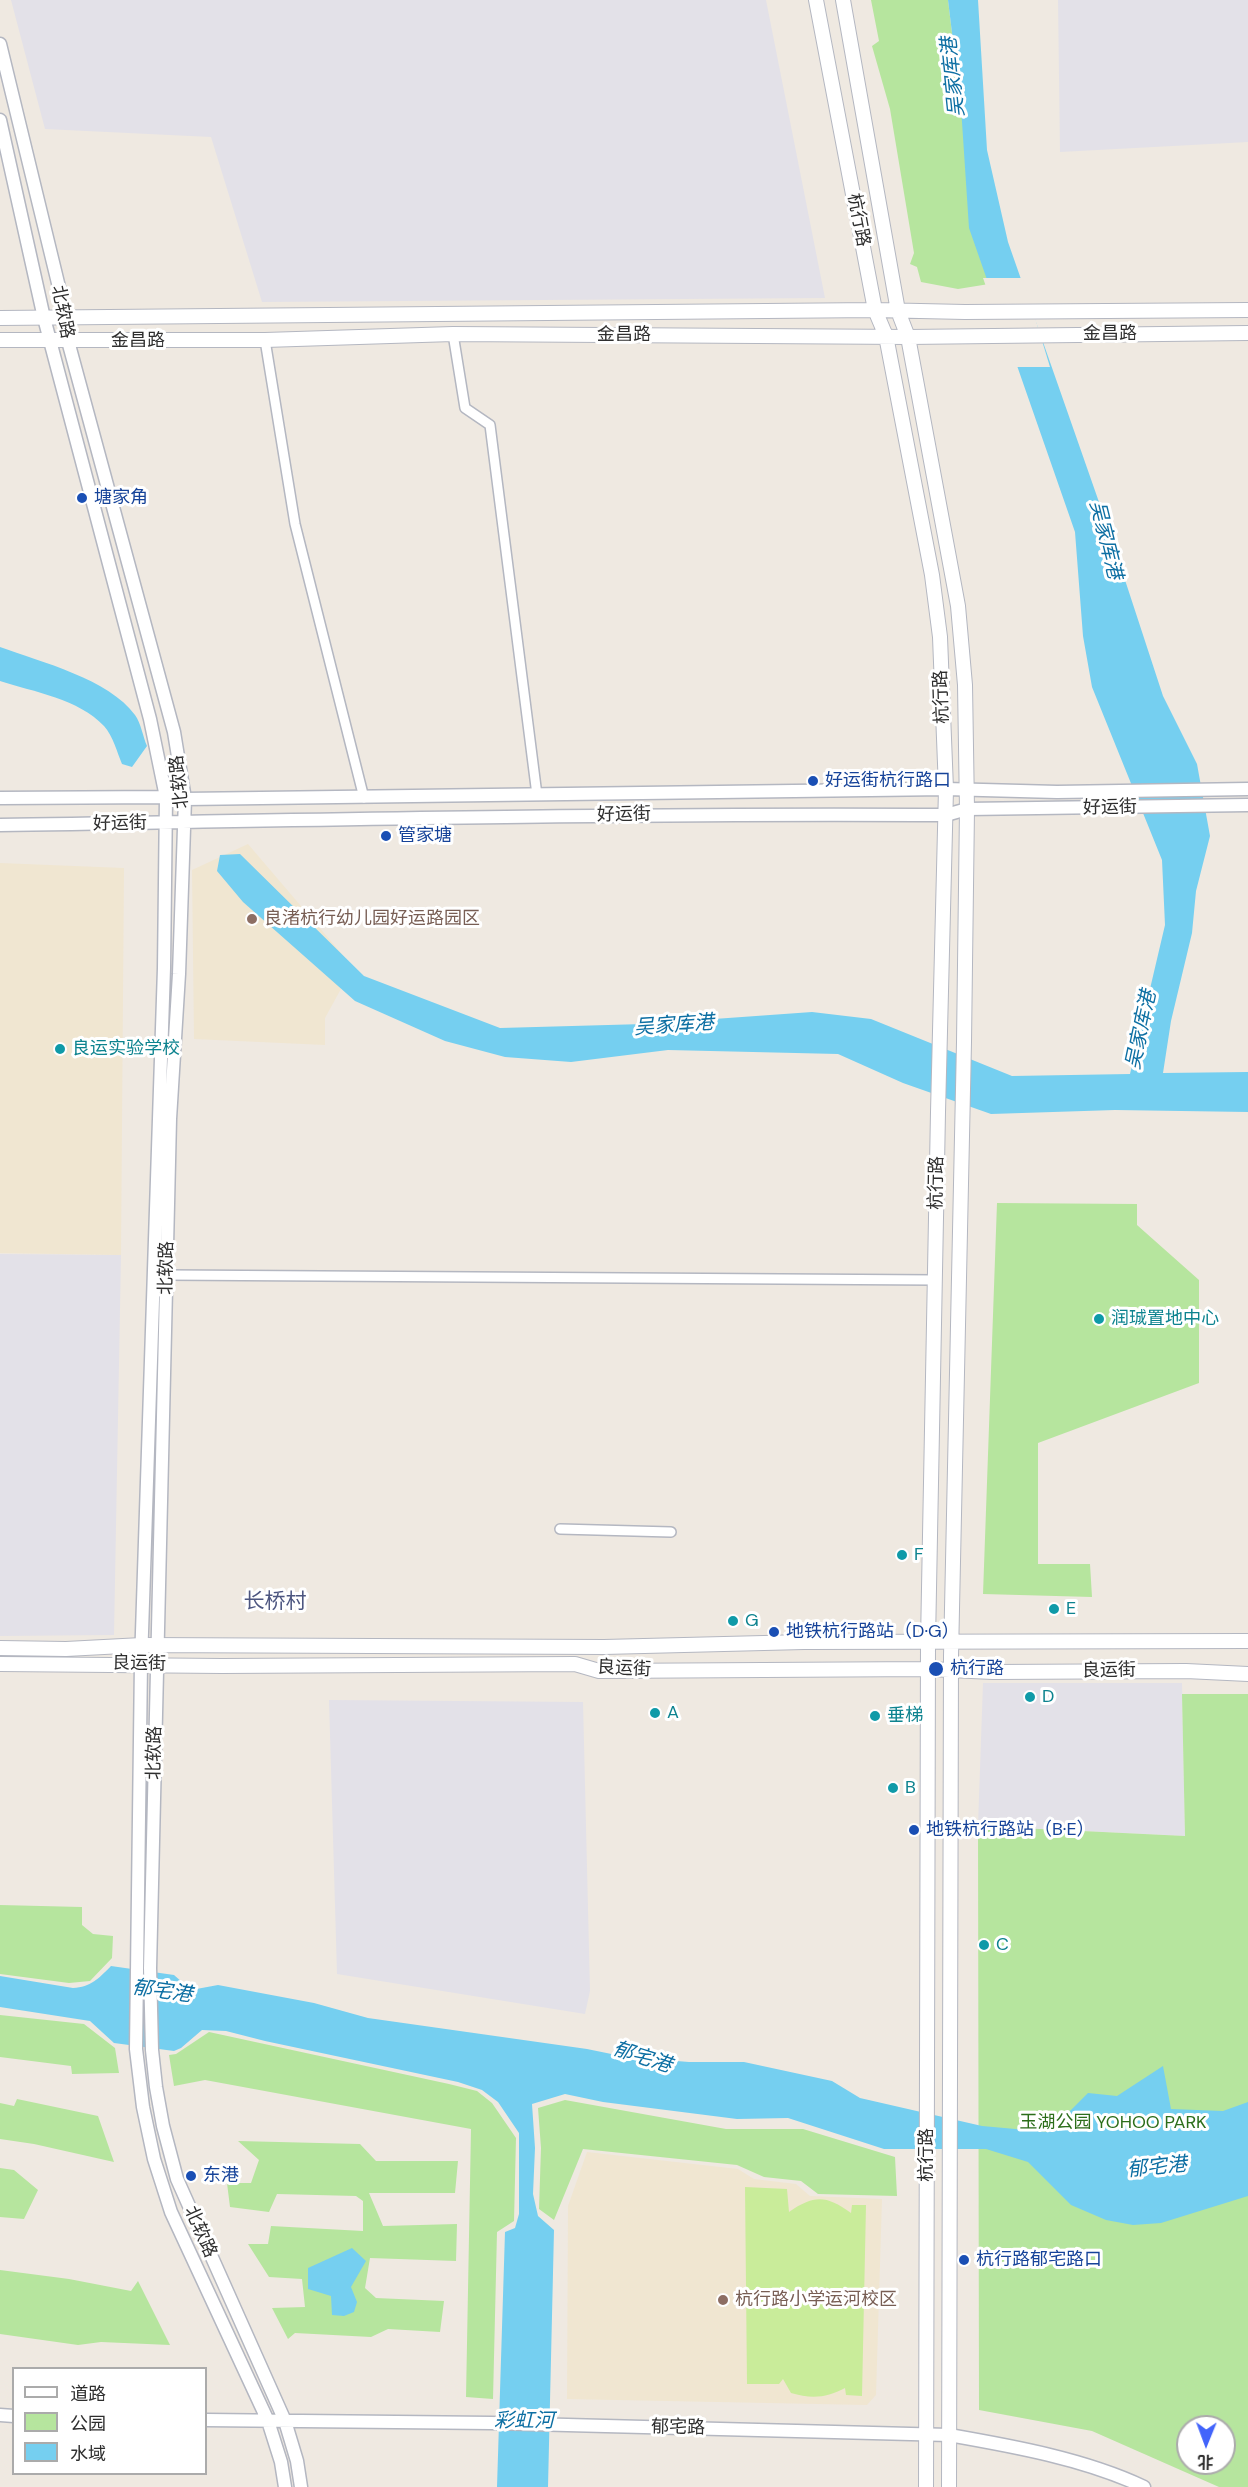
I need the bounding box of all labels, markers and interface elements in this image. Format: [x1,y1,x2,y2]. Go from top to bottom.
water label: 吴家库港 [938,36,970,118]
street label: 杭行路 [842,191,874,249]
street label: 北软路 [46,283,78,341]
street label: 金昌路 [1083,323,1137,345]
street label: 金昌路 [597,324,651,346]
street label: 金昌路 [111,330,165,352]
place label: 塘家角 [94,487,148,509]
marker: 塘家角 [75,491,89,505]
water label: 吴家库港 [1084,498,1126,582]
street label: 杭行路 [930,670,954,724]
street label: 北软路 [166,754,194,810]
place label: 好运街杭行路口 [825,770,951,792]
marker: 好运街杭行路口 [806,774,820,788]
street label: 好运街 [1083,797,1137,819]
street label: 好运街 [597,804,651,826]
street label: 好运街 [93,813,147,835]
place label: 管家塘 [398,825,452,847]
marker: 管家塘 [379,829,393,843]
place label: 良渚杭行幼儿园好运路园区 [264,908,480,930]
marker: 良渚杭行幼儿园好运路园区 [245,912,259,926]
water label: 吴家库港 [1122,988,1162,1072]
water label: 吴家库港 [633,1011,715,1041]
place label: 良运实验学校 [72,1038,180,1060]
marker: 良运实验学校 [53,1042,67,1056]
street label: 杭行路 [926,1156,948,1210]
street label: 北软路 [156,1241,178,1295]
place label: 润珹置地中心 [1111,1308,1219,1330]
marker: 润珹置地中心 [1092,1312,1106,1326]
place label: F [914,1544,924,1566]
marker: F [895,1548,909,1562]
district label: 长桥村 [244,1589,306,1615]
place label: E [1066,1598,1076,1620]
marker: E [1047,1602,1061,1616]
place label: G [745,1610,759,1632]
marker: G [726,1614,740,1628]
place label: 地铁杭行路站（D·G） [786,1621,960,1643]
marker: 地铁杭行路站（D·G） [767,1625,781,1639]
street label: 良运街 [112,1653,166,1675]
street label: 良运街 [596,1657,652,1681]
place label: 杭行路 [950,1658,1004,1680]
marker: 杭行路 [927,1660,945,1678]
street label: 良运街 [1082,1660,1136,1682]
place label: D [1042,1686,1054,1708]
marker: D [1023,1690,1037,1704]
place label: A [667,1702,679,1724]
place label: 垂梯 [887,1705,923,1727]
marker: A [648,1706,662,1720]
marker: 垂梯 [868,1709,882,1723]
street label: 北软路 [144,1726,166,1780]
place label: B [905,1777,916,1799]
marker: B [886,1781,900,1795]
place label: 地铁杭行路站（B·E） [926,1819,1095,1841]
marker: 地铁杭行路站（B·E） [907,1823,921,1837]
place label: C [996,1934,1009,1956]
marker: C [977,1938,991,1952]
water label: 郁宅港 [131,1976,193,2008]
water label: 郁宅港 [610,2037,674,2079]
park label: 玉湖公园 YOHOO PARK [1019,2112,1207,2134]
street label: 杭行路 [916,2128,938,2182]
water label: 郁宅港 [1126,2153,1188,2183]
place label: 东港 [203,2165,239,2187]
marker: 东港 [184,2169,198,2183]
street label: 北软路 [179,2203,221,2261]
place label: 杭行路郁宅路口 [976,2249,1102,2271]
marker: 杭行路郁宅路口 [957,2253,971,2267]
place label: 杭行路小学运河校区 [735,2289,897,2311]
marker: 杭行路小学运河校区 [716,2293,730,2307]
legend [12,2367,207,2475]
text: 道路 [70,2382,106,2406]
water label: 彩虹河 [494,2410,554,2434]
text: 公园 [70,2412,106,2436]
north arrow [1176,2415,1236,2475]
street label: 郁宅路 [651,2417,705,2439]
text: 水域 [70,2442,106,2466]
text: 北 [1198,2451,1214,2472]

